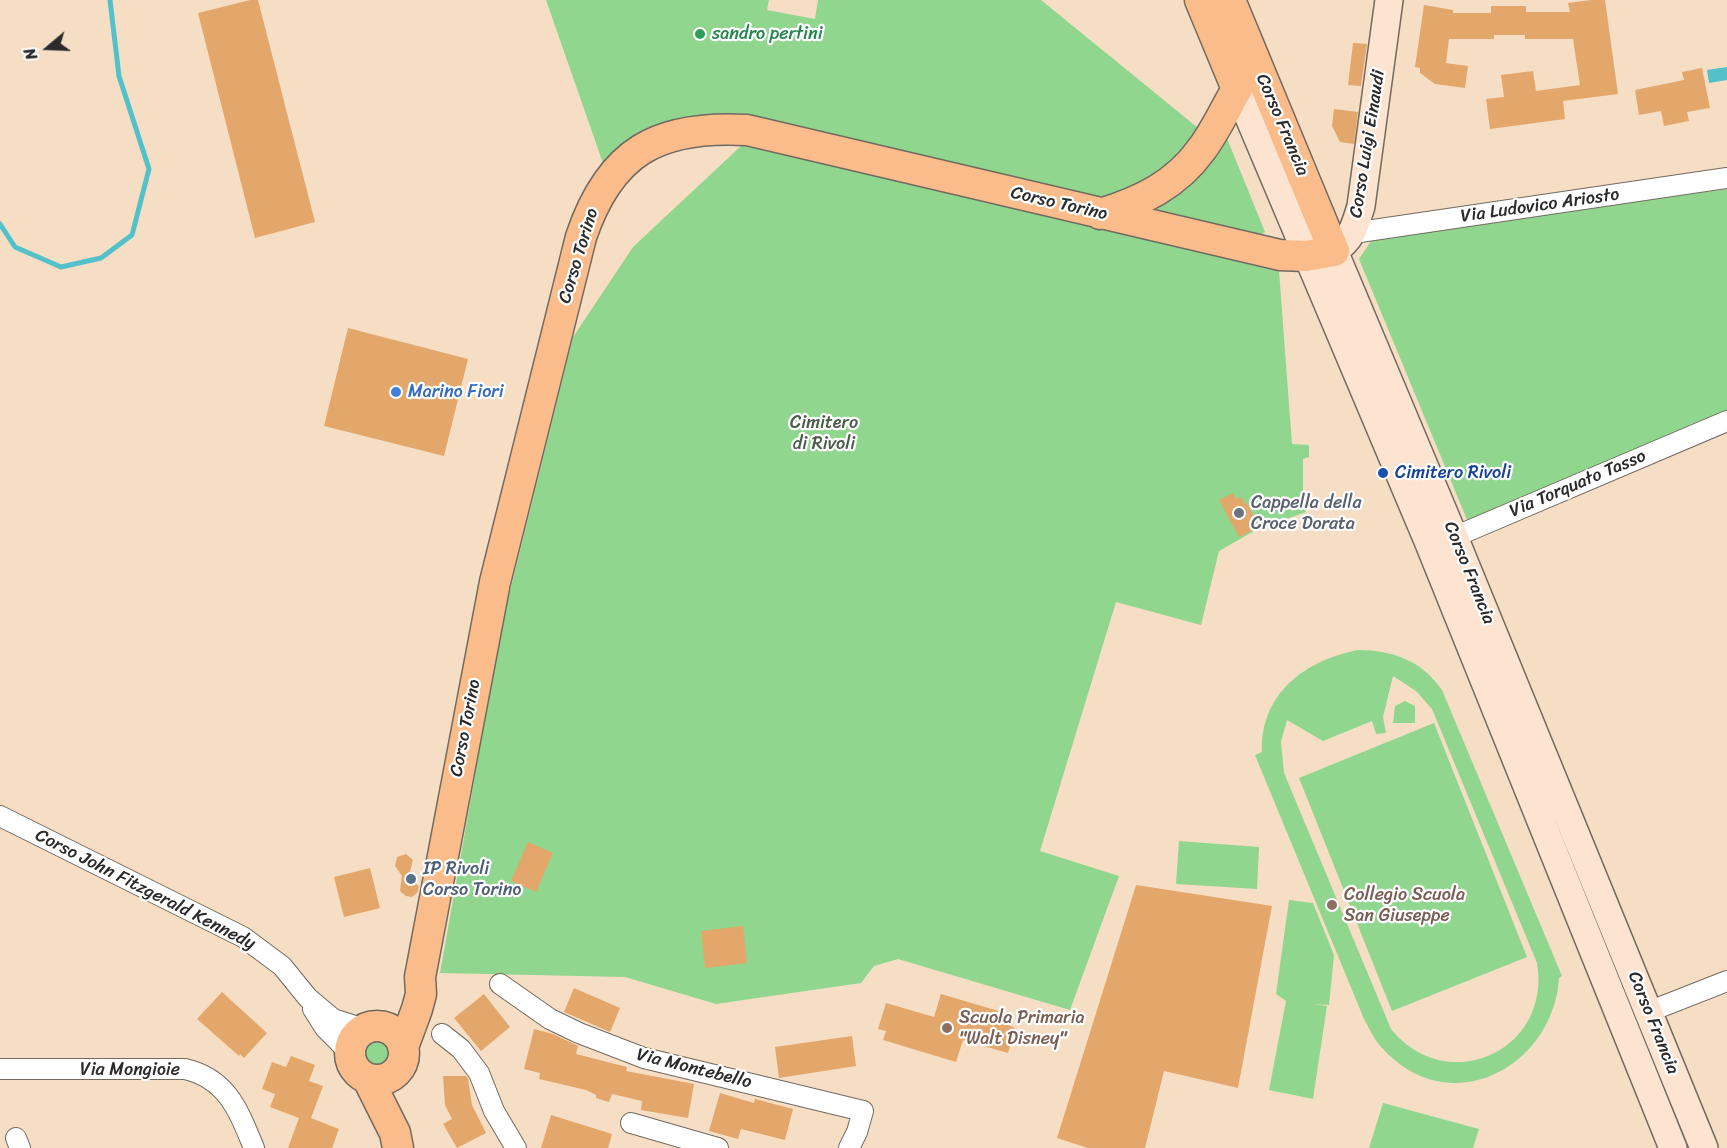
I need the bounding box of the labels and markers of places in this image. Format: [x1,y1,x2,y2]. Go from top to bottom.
place label: sandro pertini [712,23,823,45]
marker: sandro pertini [693,27,707,41]
place label: Marino Fiori [408,381,504,403]
marker: Marino Fiori [389,385,403,399]
place label: Cimitero Rivoli [1395,462,1511,484]
marker: Cimitero Rivoli [1376,466,1390,480]
place label: Cappella della Croce Dorata [1251,492,1362,534]
marker: Cappella della Croce Dorata [1232,506,1246,520]
place label: IP Rivoli Corso Torino [423,858,521,900]
marker: IP Rivoli Corso Torino [404,872,418,886]
place label: Collegio Scuola San Giuseppe [1344,884,1465,926]
marker: Collegio Scuola San Giuseppe [1325,898,1339,912]
place label: Scuola Primaria "Walt Disney" [959,1007,1084,1050]
marker: Scuola Primaria "Walt Disney" [940,1021,954,1035]

